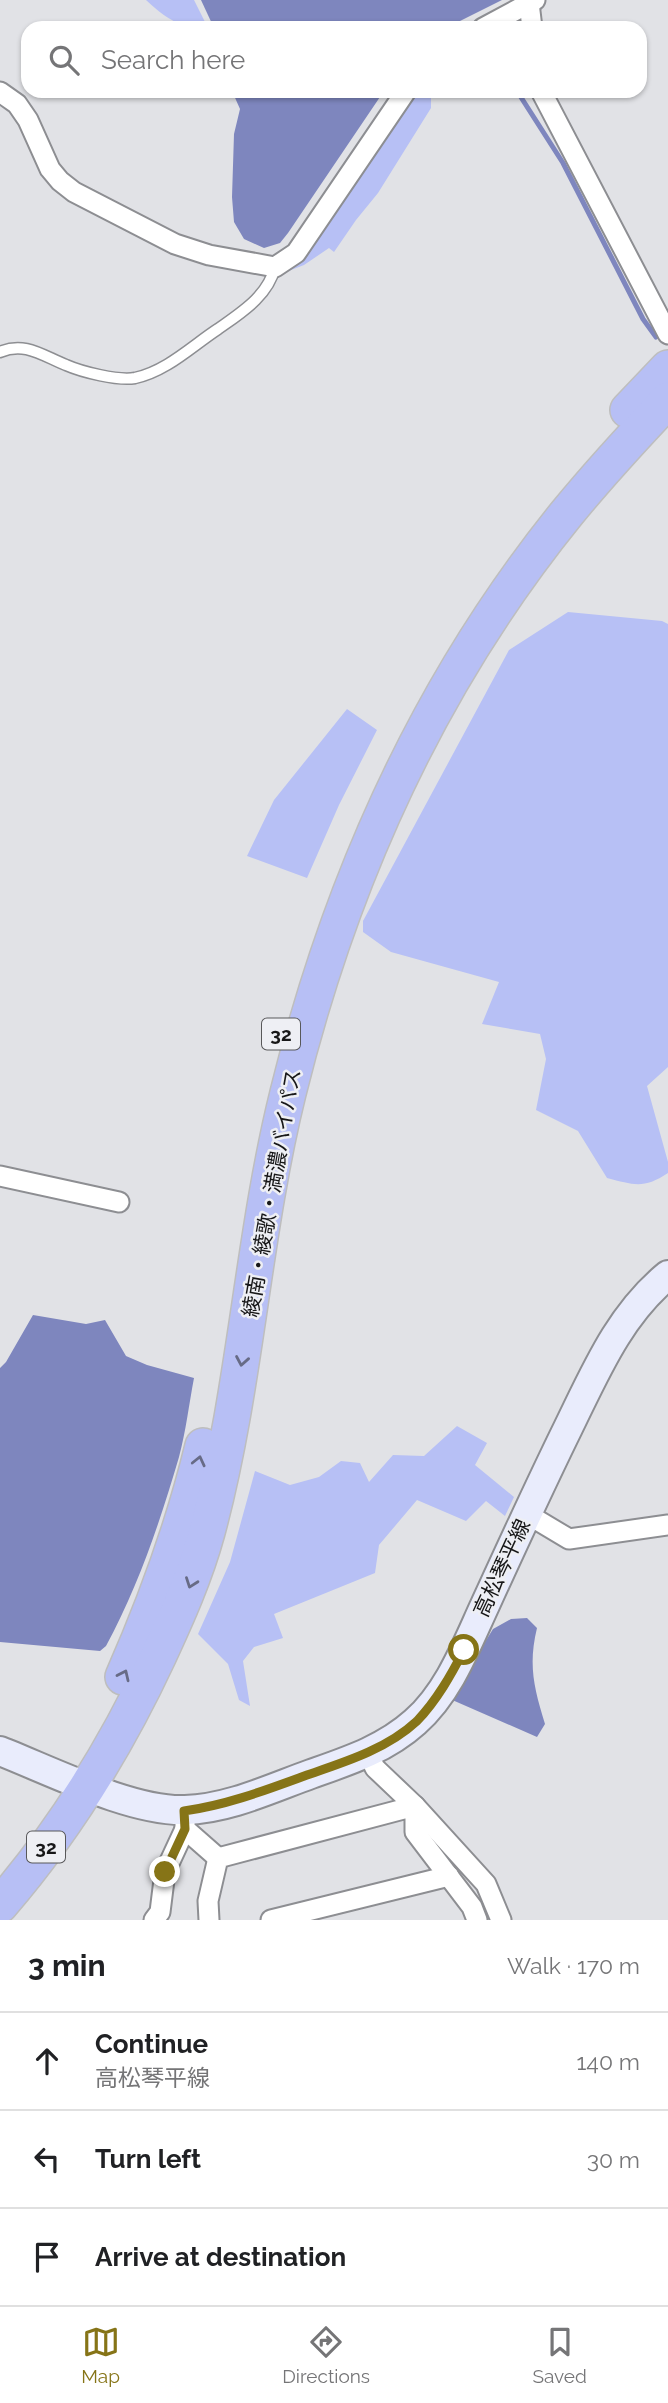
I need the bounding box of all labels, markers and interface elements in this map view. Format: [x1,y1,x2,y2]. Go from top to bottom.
search box [21,21,647,98]
icon: search [45,41,83,79]
text: Search here [101,45,245,75]
road number: 32 [262,1018,300,1050]
street label: 綾南・綾歌・満濃バイパス [237,1067,306,1319]
one-way arrow [235,1355,250,1367]
one-way arrow [191,1455,206,1467]
street label: 高松琴平線 [468,1515,535,1621]
one-way arrow [185,1576,199,1588]
route start [448,1634,479,1665]
one-way arrow [115,1670,129,1682]
road number: 32 [27,1831,65,1862]
route end [149,1856,180,1887]
text: 3 min [28,1948,106,1983]
text: Walk · 170 m [507,1952,640,1979]
text: Continue [95,2029,208,2059]
icon: ahead [28,2042,66,2080]
text: 140 m [577,2048,640,2075]
text: 高松琴平線 [95,2064,210,2091]
icon: left [28,2140,66,2178]
text: Turn left [95,2144,201,2174]
text: 30 m [587,2146,640,2173]
icon: arrive [28,2238,66,2276]
text: Arrive at destination [95,2242,346,2272]
tab: Map [81,2323,120,2387]
tab: Directions [282,2323,370,2387]
tab: Saved [532,2323,587,2387]

